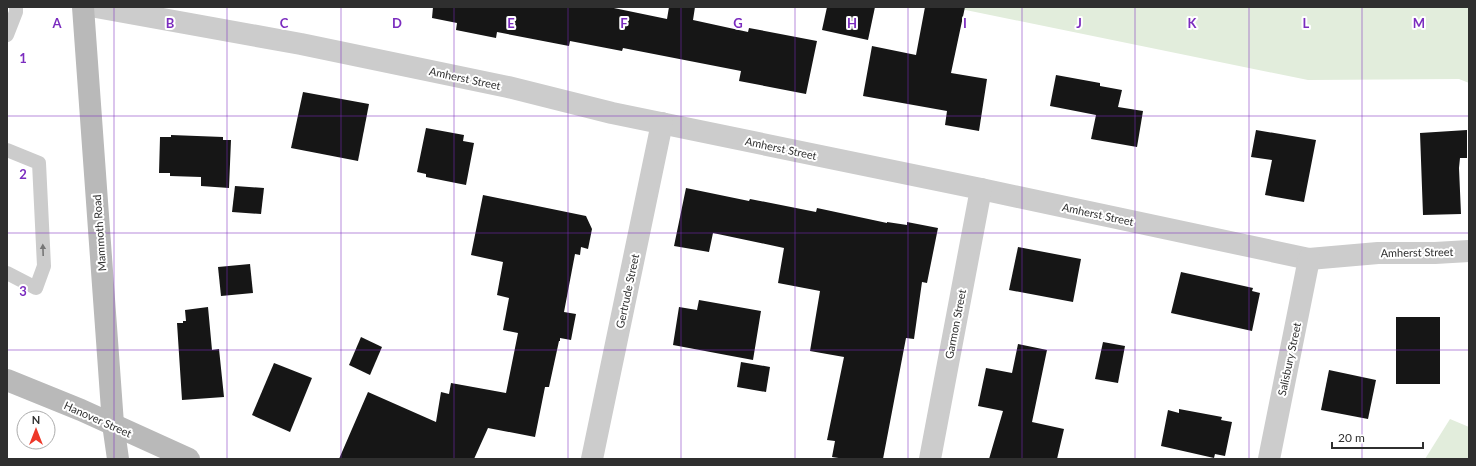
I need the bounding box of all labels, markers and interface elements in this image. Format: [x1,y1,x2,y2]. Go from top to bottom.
text: A [51,15,62,31]
text: B [166,15,175,31]
text: C [280,15,289,31]
text: D [392,15,402,31]
text: E [507,15,515,31]
text: F [620,15,628,31]
text: G [733,15,743,31]
text: H [847,15,857,31]
text: I [963,15,967,31]
text: J [1076,15,1082,31]
text: K [1188,15,1198,31]
text: L [1303,15,1310,31]
text: M [1413,15,1425,31]
text: 1 [19,50,27,66]
street label: Amherst Street [428,64,502,92]
street label: Amherst Street [744,134,818,162]
text: 2 [19,166,27,182]
street label: Mammoth Road [90,194,108,272]
street label: Amherst Street [1061,200,1135,228]
one-way arrow [40,243,46,256]
street label: Amherst Street [1380,245,1454,259]
street label: Gertrude Street [613,253,641,329]
text: 3 [19,283,27,299]
street label: Garmon Street [942,288,968,360]
street label: Salisbury Street [1275,321,1303,397]
street label: Hanover Street [62,398,134,440]
north arrow [16,410,56,450]
text: N [32,413,40,426]
scale bar [1332,424,1423,450]
text: 20 m [1338,430,1365,445]

